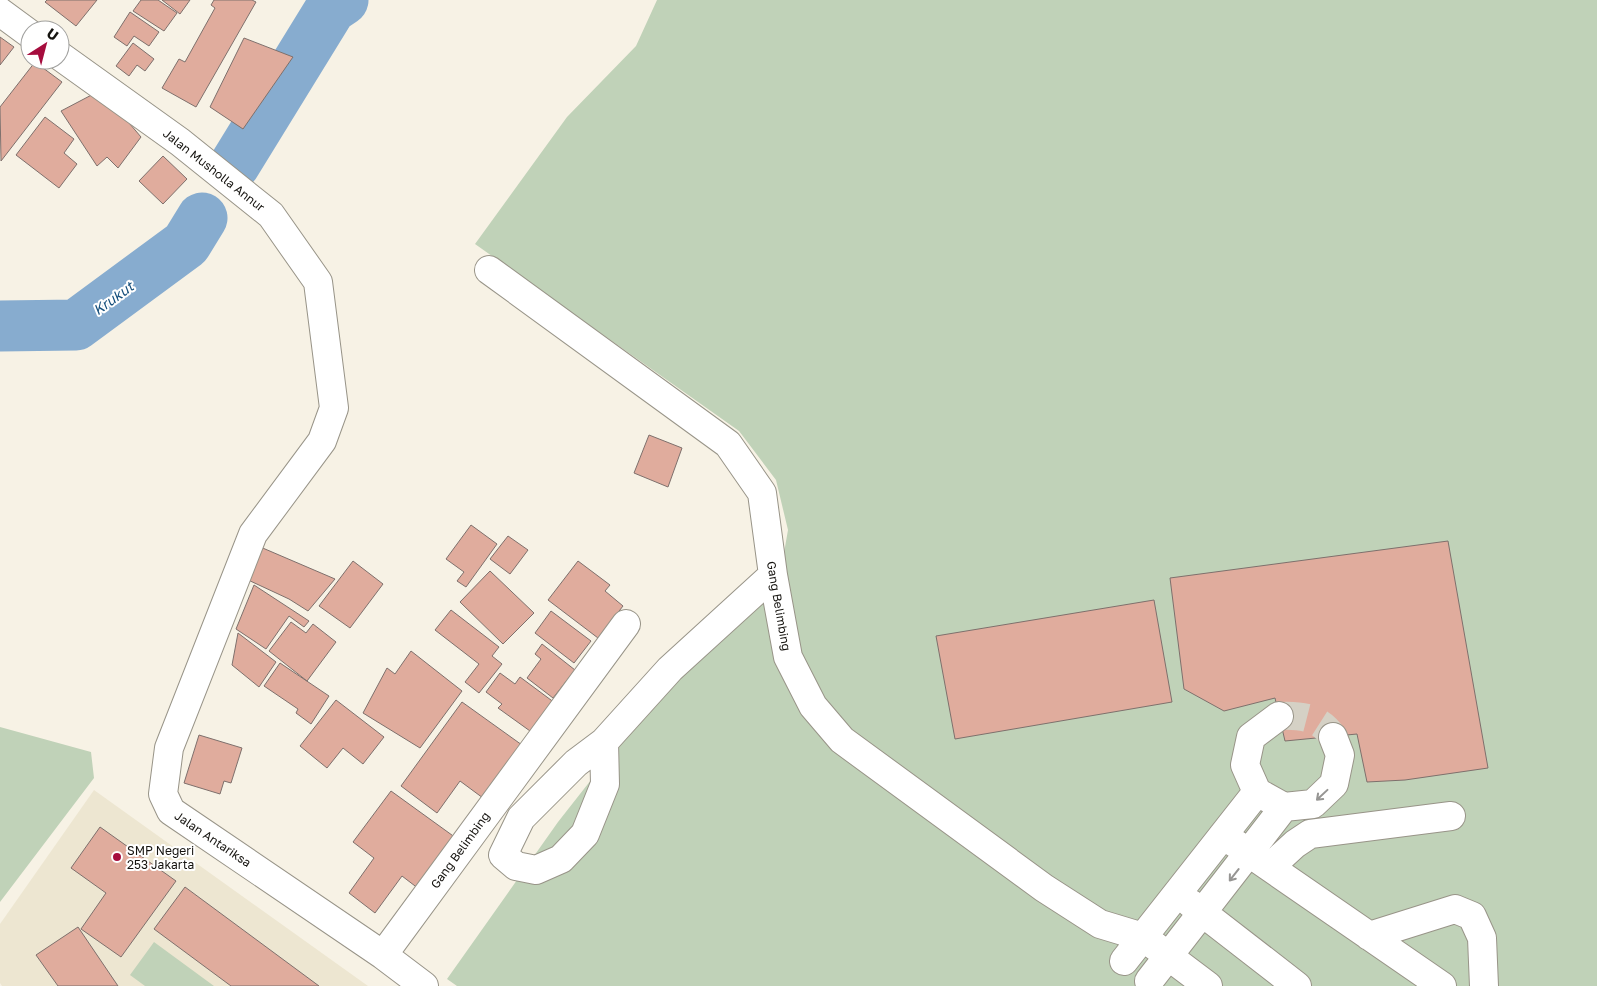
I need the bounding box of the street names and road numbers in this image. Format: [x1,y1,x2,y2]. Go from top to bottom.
street label: Jalan Musholla Annur [160,126,268,215]
street label: Gang Belimbing [764,560,794,652]
street label: Jalan Antariksa [172,808,254,870]
street label: Gang Belimbing [427,809,493,891]

